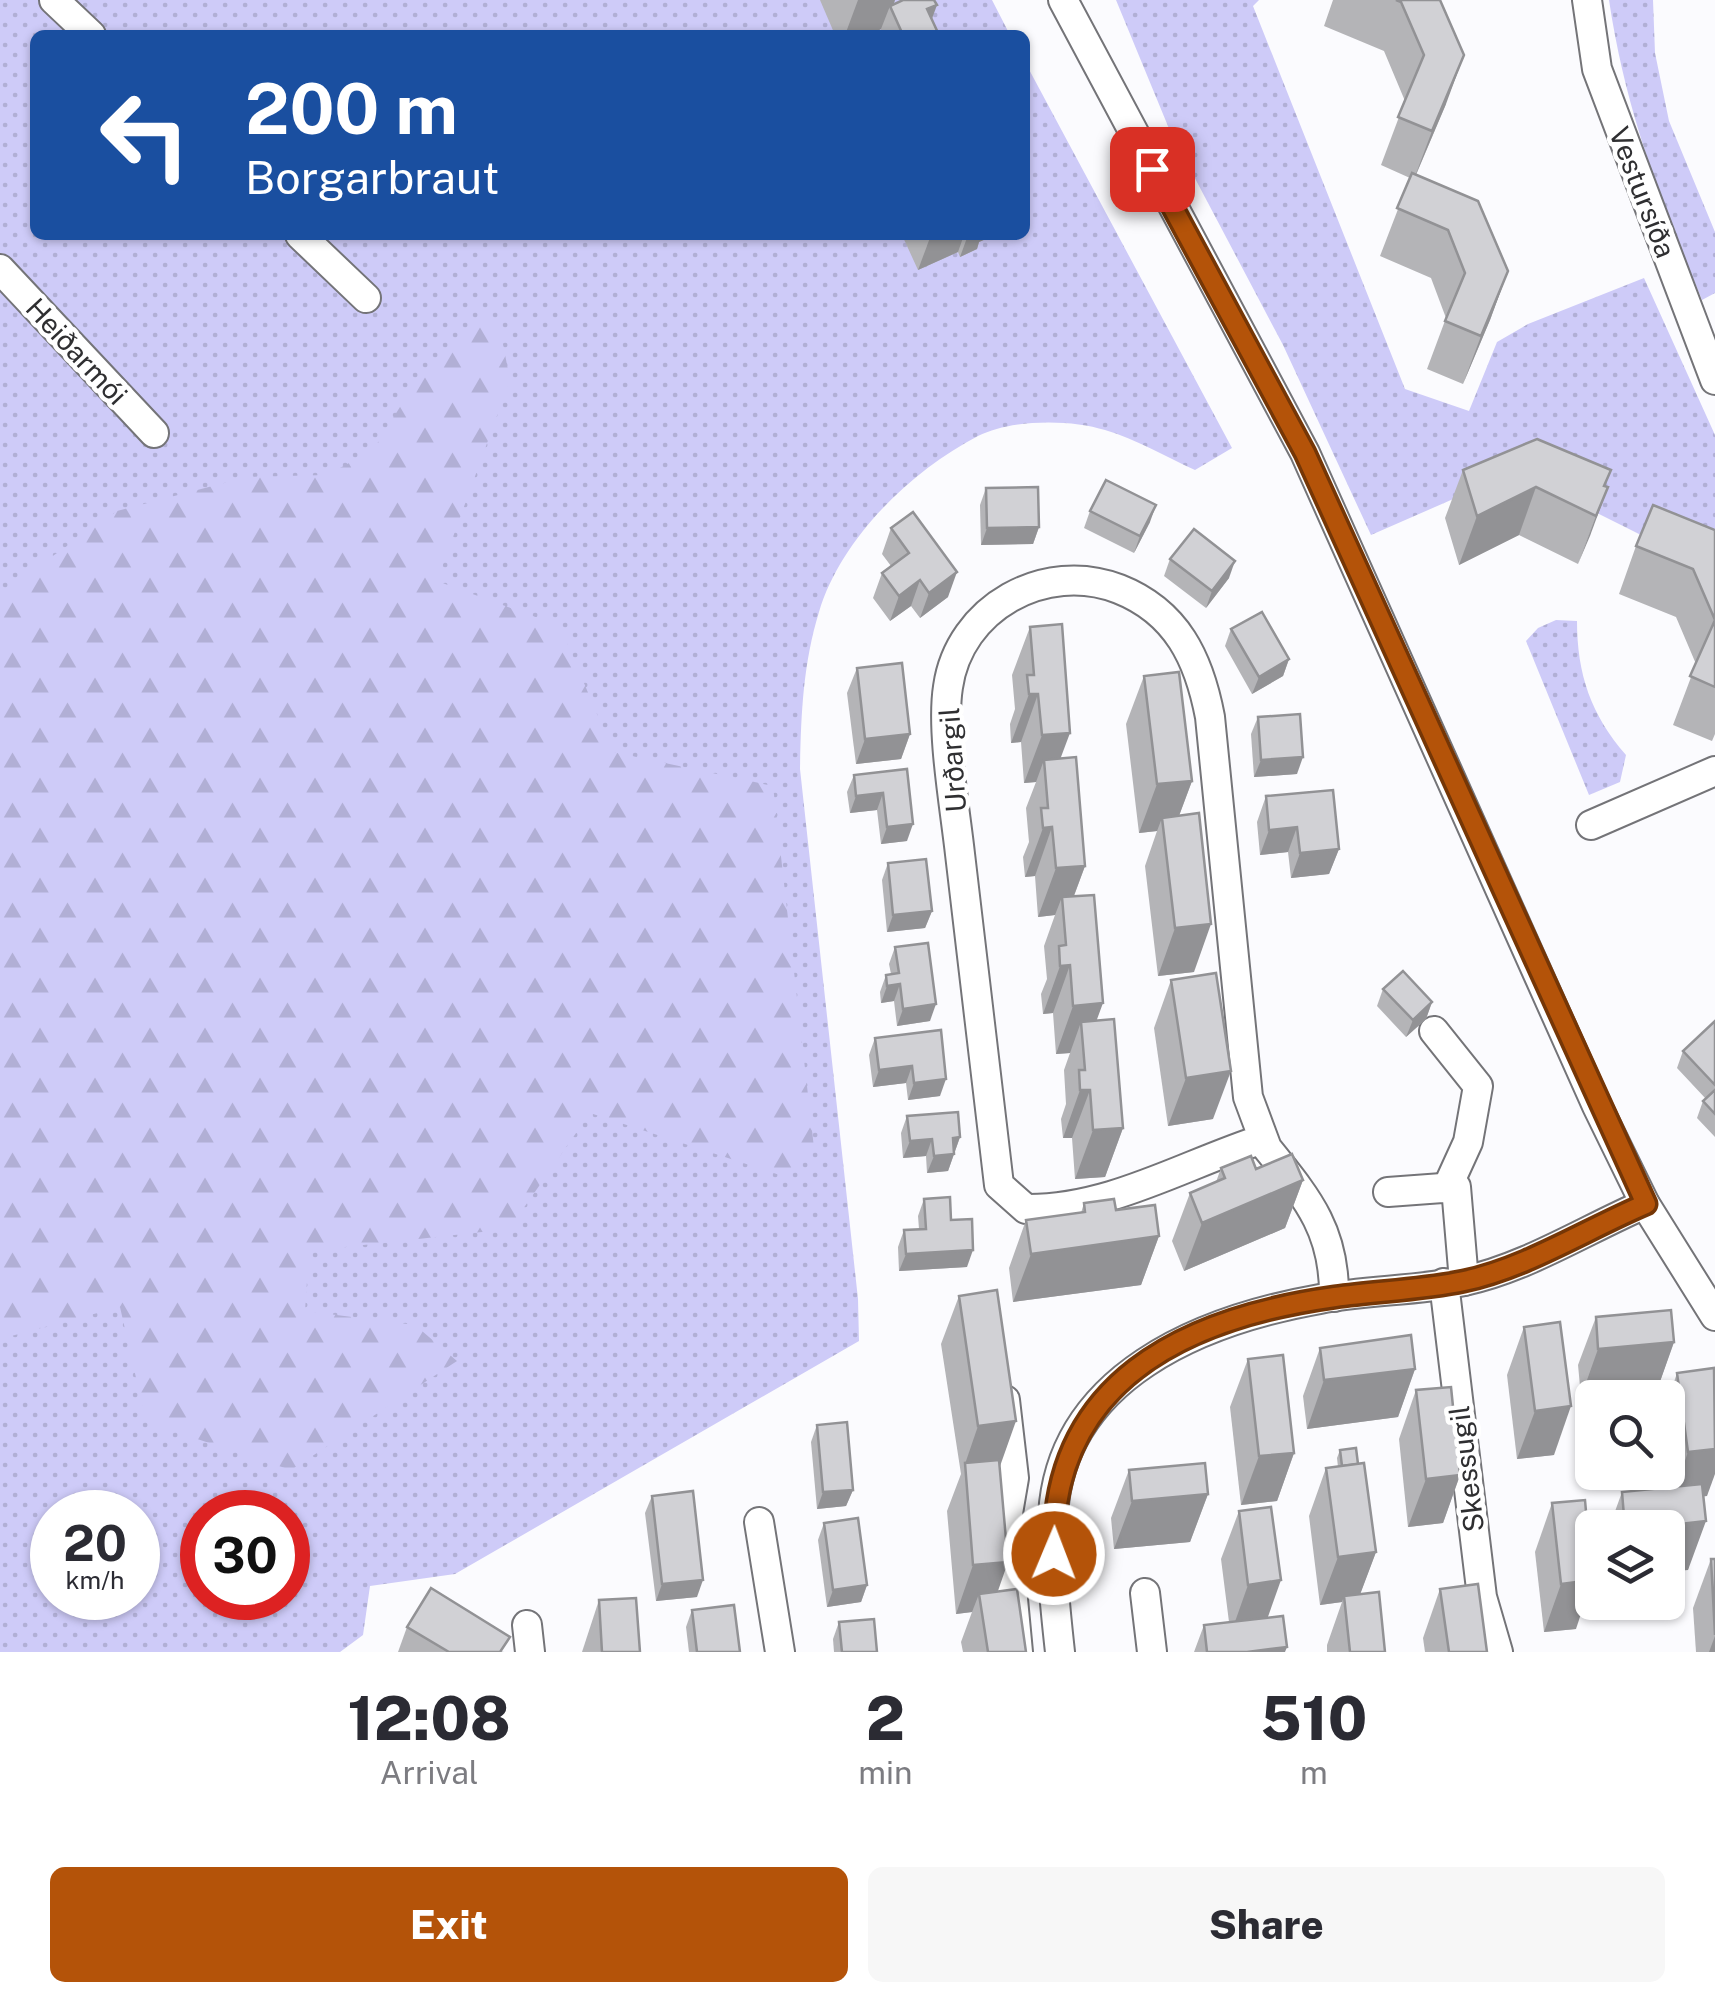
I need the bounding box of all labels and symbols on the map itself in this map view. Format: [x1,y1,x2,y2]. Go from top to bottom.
street label: Vestursíða [1603,122,1683,262]
pin [1110,127,1195,212]
street label: Heiðarmói [20,291,134,411]
street label: Urðargil [932,706,972,814]
street label: Skessugil [1442,1404,1490,1534]
speed limit sign: 30 [180,1490,310,1620]
position arrow [1002,1502,1106,1606]

